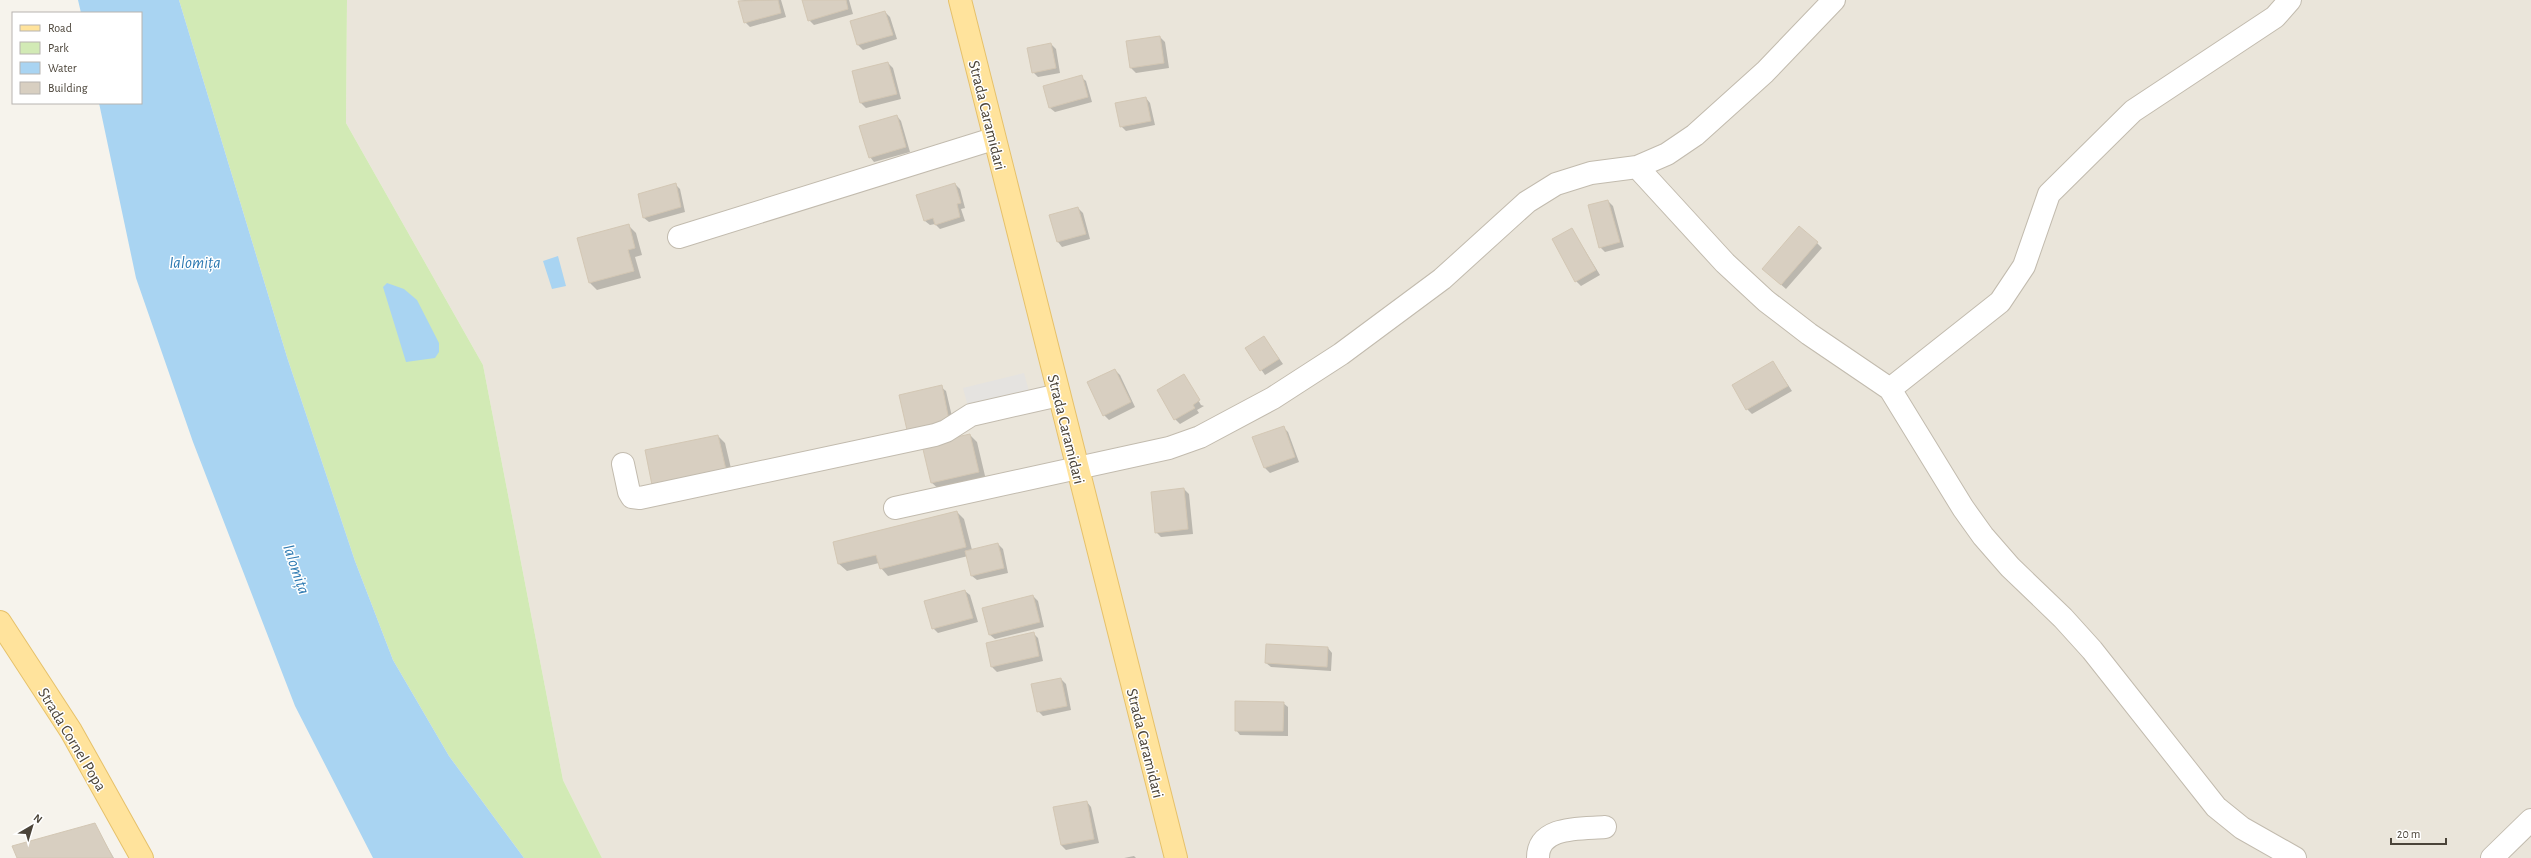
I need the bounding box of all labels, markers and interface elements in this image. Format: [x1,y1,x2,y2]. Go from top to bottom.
legend [12,12,142,104]
text: Road [48,22,72,34]
text: Park [48,42,69,54]
street label: Strada Caramidari [966,59,1008,172]
text: Water [48,62,77,74]
text: Building [48,82,88,94]
water label: Ialomița [169,254,221,273]
street label: Strada Caramidari [1045,373,1087,486]
water label: Ialomița [278,542,313,597]
street label: Strada Cornel Popa [35,685,109,794]
street label: Strada Caramidari [1124,687,1166,800]
north arrow [12,806,52,846]
text: N [31,812,44,825]
scale bar [2391,820,2446,846]
text: 20 m [2397,828,2420,840]

